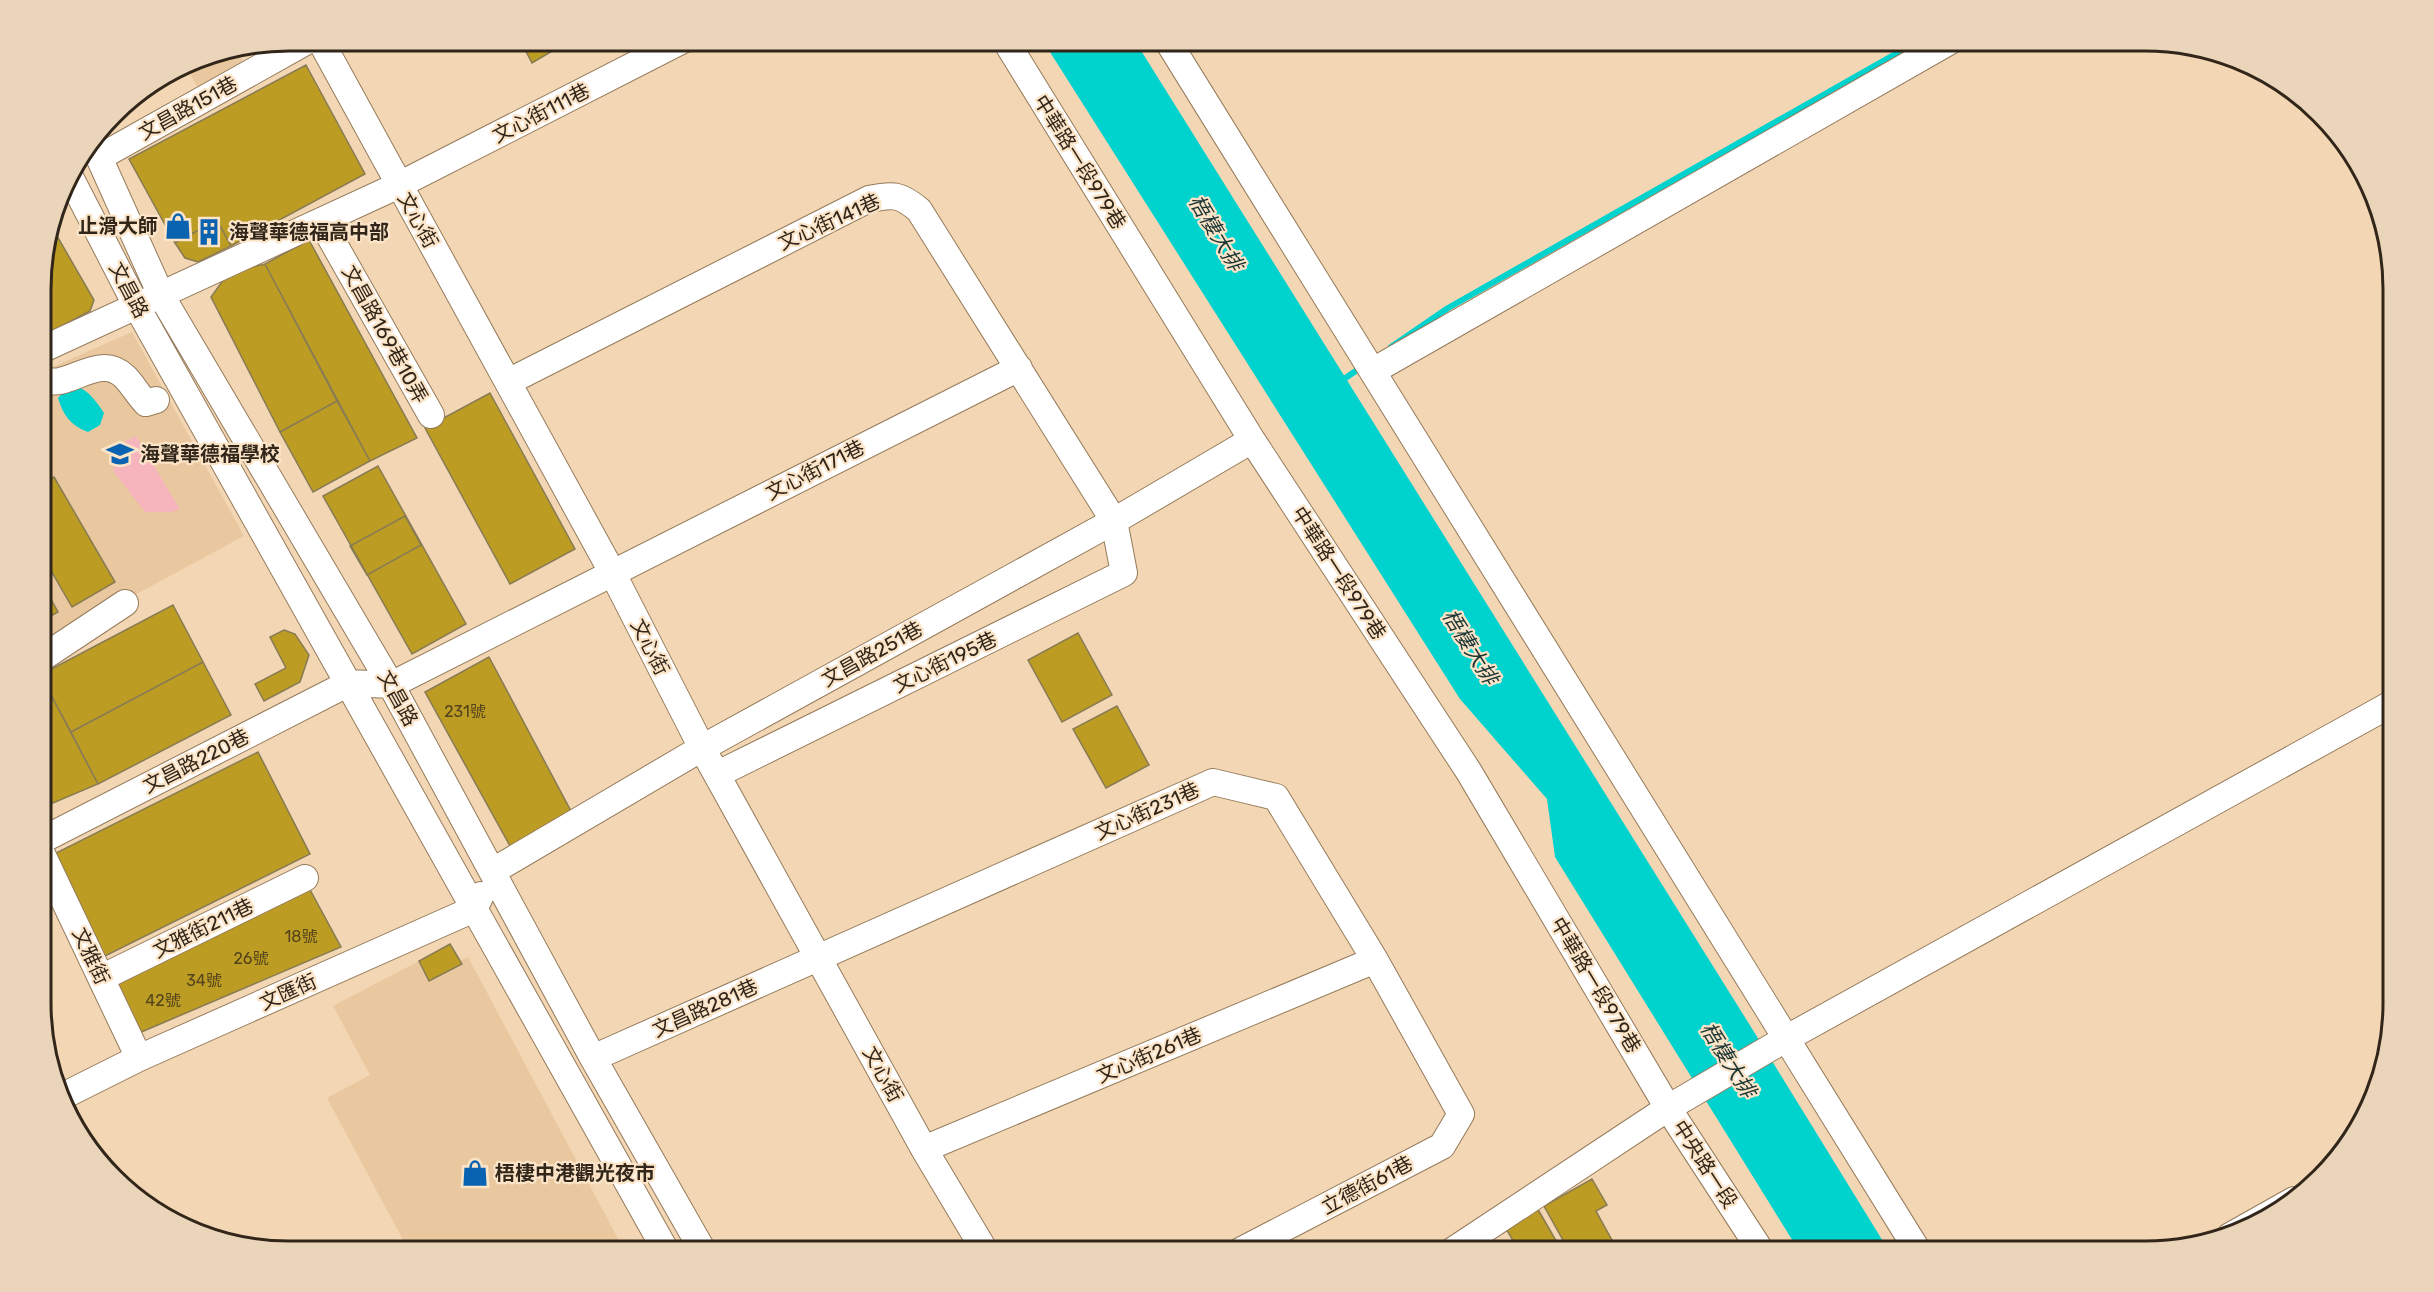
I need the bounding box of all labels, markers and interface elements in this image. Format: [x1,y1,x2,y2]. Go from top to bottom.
street label: 文昌路151巷 [135,71,241,145]
street label: 文心街111巷 [488,78,594,148]
street label: 中華路一段979巷 [1029,90,1131,234]
street label: 文心街 [393,188,443,252]
street label: 文心街141巷 [774,189,884,255]
water label: 梧棲大排 [1184,190,1250,278]
shop icon: 止滑大師 [163,211,193,241]
place label: 止滑大師 [78,214,158,238]
building icon: 海聲華德福高中部 [194,217,224,247]
place label: 海聲華德福高中部 [229,220,389,244]
street label: 文昌路 [104,258,154,322]
street label: 文昌路169巷10弄 [337,261,433,407]
street label: 文心街171巷 [762,435,868,505]
school or university icon: 海聲華德福學校 [105,439,135,469]
place label: 海聲華德福學校 [140,442,280,466]
street label: 中華路一段979巷 [1287,502,1391,644]
water label: 梧棲大排 [1438,604,1505,692]
street label: 文心街 [626,615,674,679]
street label: 文昌路251巷 [817,616,927,692]
street label: 文心街195巷 [889,627,1001,697]
street label: 文昌路 [373,666,423,730]
house number: 231號 [444,702,486,721]
street label: 文昌路220巷 [139,724,253,798]
street label: 文心街231巷 [1091,777,1203,845]
street label: 文雅街211巷 [149,893,257,963]
street label: 中華路一段979巷 [1546,913,1646,1057]
street label: 文雅街 [67,924,115,988]
house number: 18號 [284,927,318,946]
house number: 26號 [233,949,269,968]
street label: 文匯街 [256,969,320,1015]
house number: 34號 [186,971,222,990]
street label: 文昌路281巷 [648,974,762,1042]
house number: 42號 [145,991,181,1010]
water label: 梧棲大排 [1696,1017,1763,1105]
street label: 文心街261巷 [1093,1022,1205,1088]
street label: 文心街 [858,1042,908,1106]
street label: 中央路一段 [1668,1116,1742,1212]
street label: 立德街61巷 [1317,1151,1417,1219]
shop icon: 梧棲中港觀光夜市 [460,1158,490,1188]
place label: 梧棲中港觀光夜市 [495,1161,655,1185]

